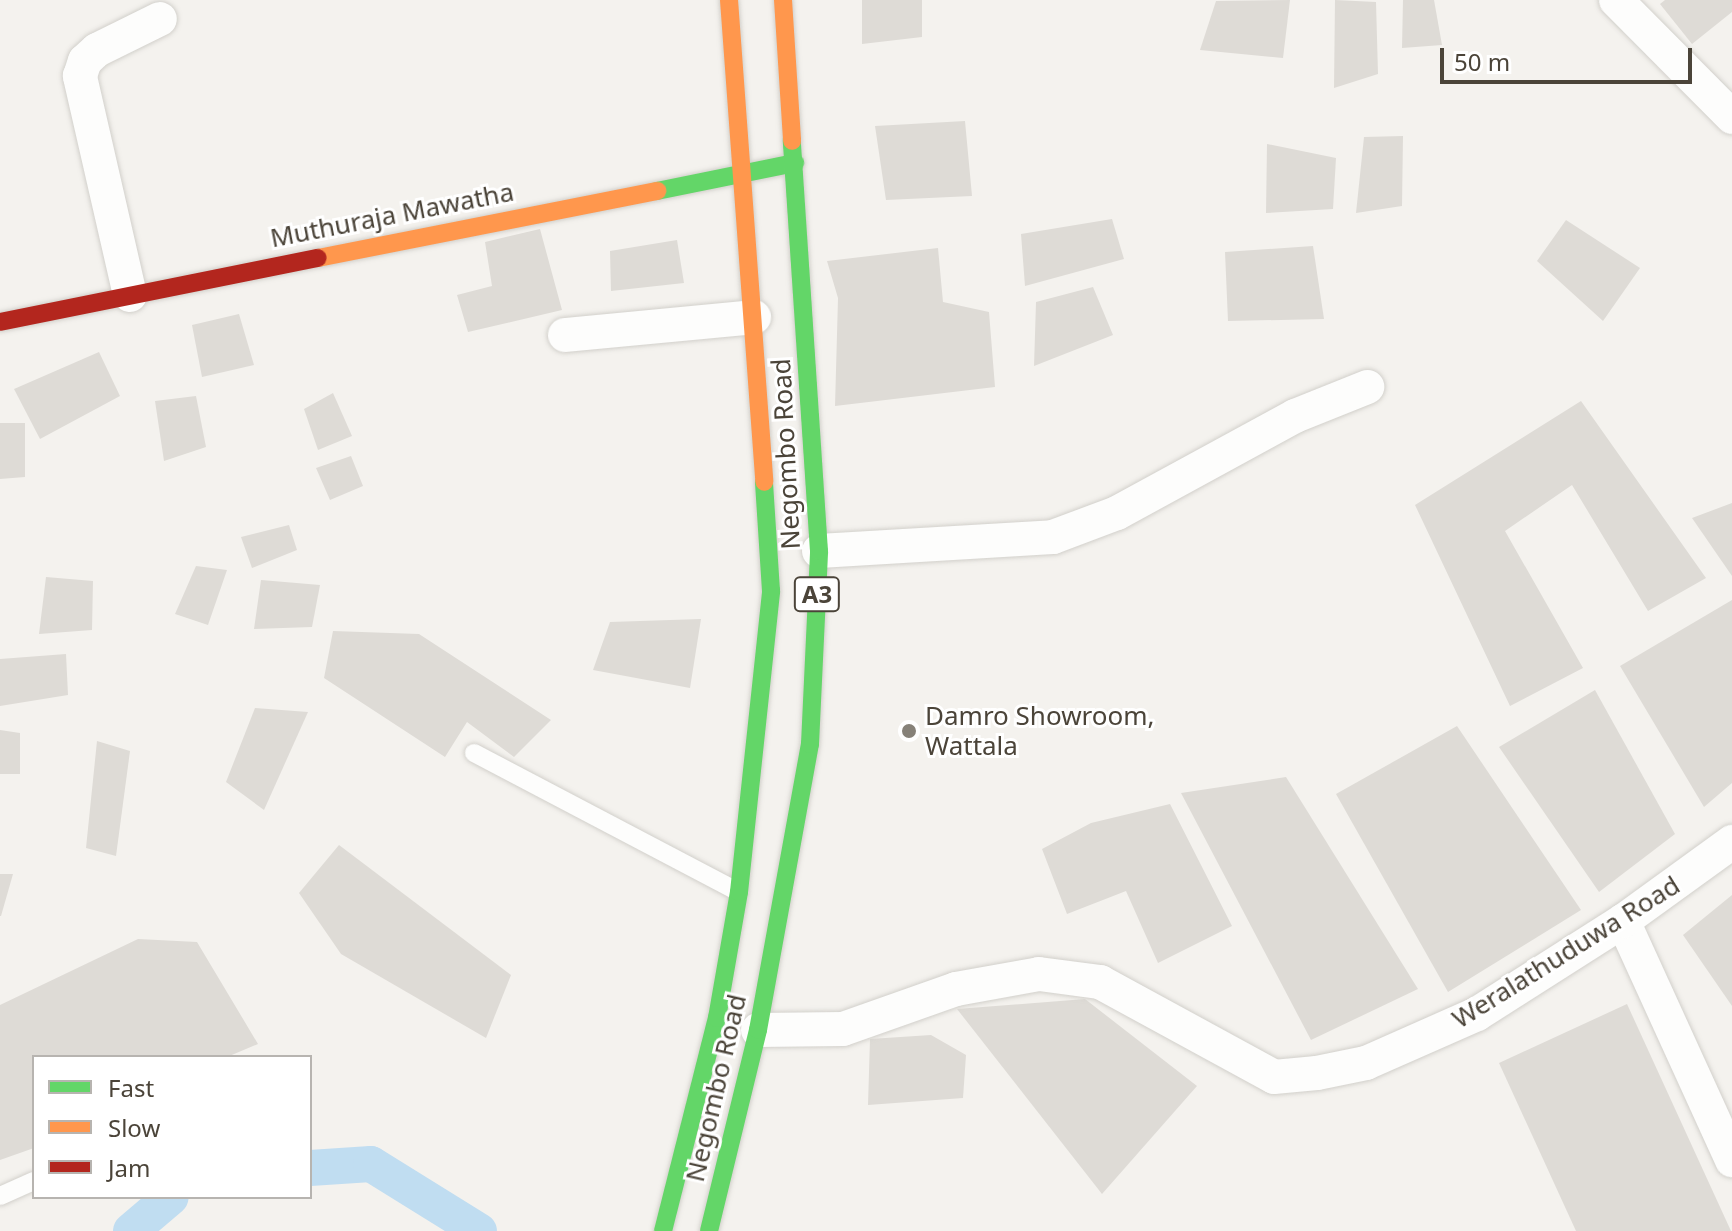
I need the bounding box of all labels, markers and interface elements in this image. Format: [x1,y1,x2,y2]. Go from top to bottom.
scale bar [1444,32,1696,82]
text: 50 m [1454,45,1510,78]
street label: Muthuraja Mawatha [268,176,516,254]
street label: Negombo Road [765,358,807,550]
road number: A3 [793,574,841,614]
place label: Damro Showroom, Wattala [925,700,1155,762]
marker: Damro Showroom, Wattala [900,722,918,740]
street label: Weralathuduwa Road [1447,869,1685,1035]
street label: Negombo Road [679,991,753,1185]
legend [32,1055,312,1199]
text: Fast [108,1071,154,1104]
text: Slow [108,1111,160,1144]
text: Jam [108,1151,150,1184]

